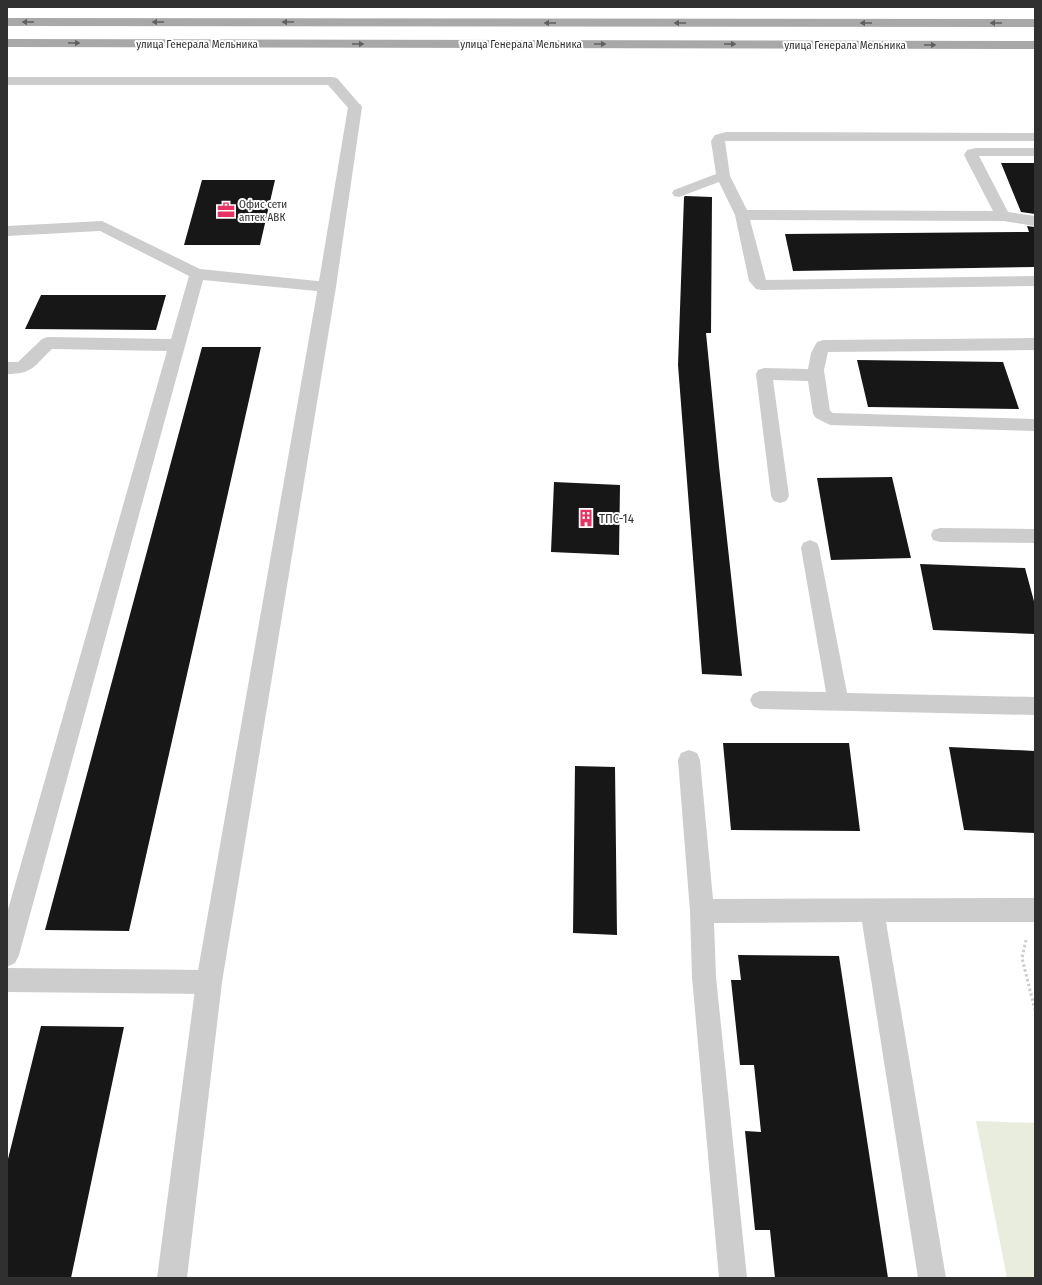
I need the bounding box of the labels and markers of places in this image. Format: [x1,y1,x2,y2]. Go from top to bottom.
place label: Офис сети аптек АВК [239,198,287,224]
office icon: Офис сети аптек АВК [216,200,236,220]
building icon: ТПС-14 [576,508,596,528]
place label: ТПС-14 [599,511,634,526]

